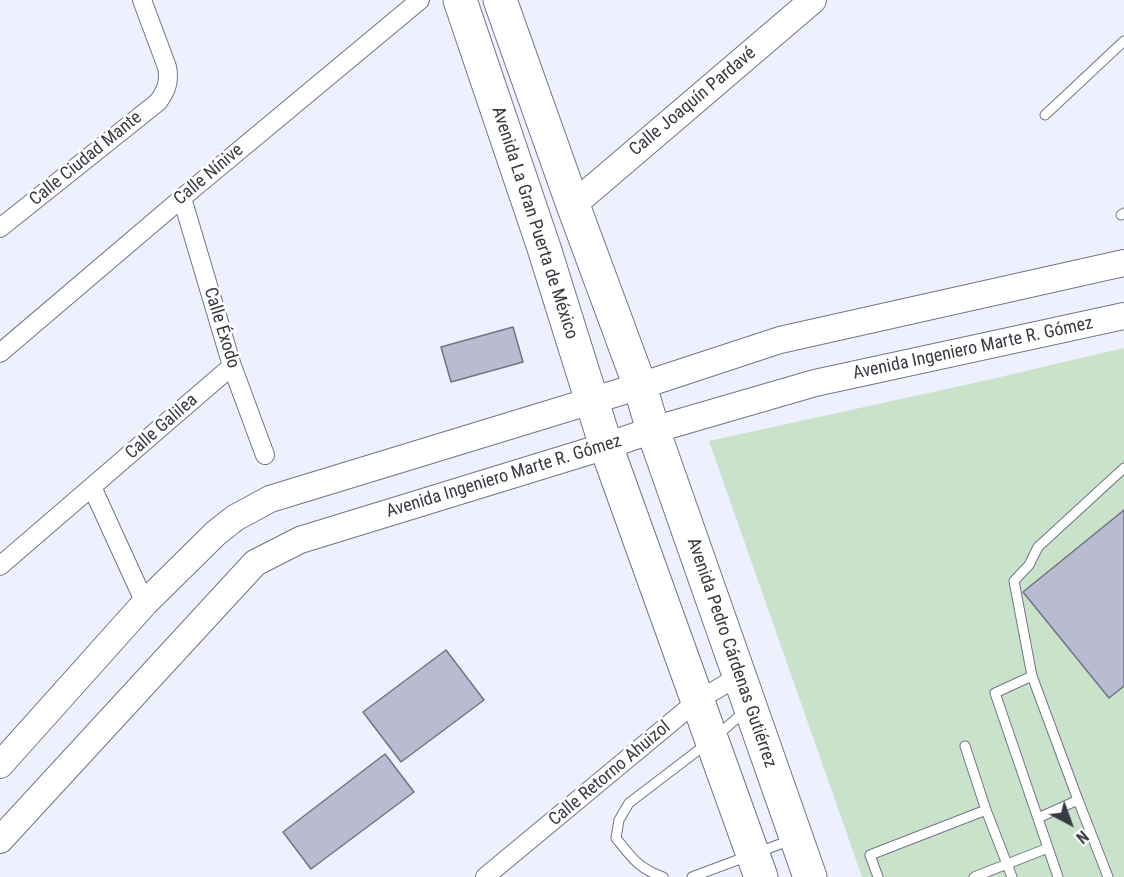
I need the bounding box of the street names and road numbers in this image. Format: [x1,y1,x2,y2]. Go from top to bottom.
street label: Calle Joaquín Pardavé [626,43,760,161]
street label: Avenida La Gran Puerta de México [486,104,582,342]
street label: Calle Ciudad Mante [26,107,146,211]
street label: Calle Nínive [170,140,248,210]
street label: Calle Éxodo [198,285,244,371]
street label: Avenida Ingeniero Marte R. Gómez [851,313,1095,385]
street label: Calle Galilea [122,390,202,464]
street label: Avenida Ingeniero Marte R. Gómez [384,431,624,523]
street label: Avenida Pedro Cárdenas Gutiérrez [681,535,781,771]
street label: Calle Retorno Ahuizol [545,717,675,831]

